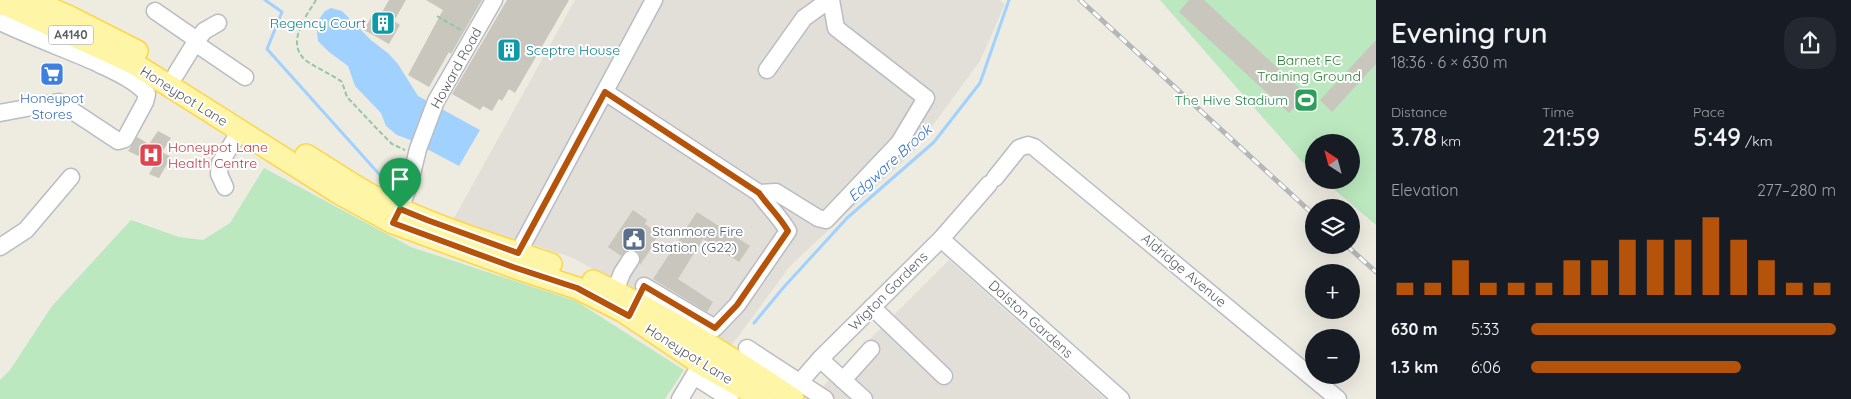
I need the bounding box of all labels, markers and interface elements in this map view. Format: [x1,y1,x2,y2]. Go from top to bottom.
building icon: Regency Court [370,10,396,36]
place label: Regency Court [270,14,366,32]
text: Evening run [1391,15,1548,50]
button: share [1784,17,1836,69]
street label: Howard Road [426,24,486,112]
road number: A4140 [48,26,94,44]
building icon: Sceptre House [496,37,522,63]
place label: Sceptre House [526,41,620,59]
park label: Barnet FC Training Ground [1257,51,1361,85]
text: 18:36 · 6 × 630 m [1391,52,1508,72]
supermarket icon: Honeypot Stores [39,61,65,87]
street label: Honeypot Lane [137,62,231,130]
sports icon: The Hive Stadium [1293,87,1319,113]
place label: Honeypot Stores [20,89,84,123]
place label: The Hive Stadium [1174,91,1288,109]
text: Distance [1391,103,1447,121]
text: Time [1542,103,1574,121]
text: Pace [1693,103,1725,121]
water label: Edgware Brook [844,119,937,205]
text: 3.78 [1391,121,1437,152]
text: 21:59 [1542,121,1600,152]
text: 5:49 [1693,121,1741,152]
text: km [1437,132,1461,150]
text: /km [1741,132,1772,150]
north arrow [1305,134,1360,189]
map controls [1305,134,1360,384]
place label: Honeypot Lane Health Centre [168,138,268,172]
hospital icon: Honeypot Lane Health Centre [138,142,164,168]
pin [379,158,421,209]
icon: arrive [386,165,414,193]
text: Elevation [1391,180,1458,200]
text: 277–280 m [1757,180,1836,200]
button: layers [1305,199,1360,254]
place label: Stanmore Fire Station (G22) [652,222,743,256]
public building icon: Stanmore Fire Station (G22) [621,226,647,252]
street label: Aldridge Avenue [1138,229,1230,311]
street label: Wigton Gardens [845,248,931,334]
button: + [1305,264,1360,319]
street label: Dalston Gardens [985,276,1077,362]
text: 630 m [1391,319,1438,339]
text: 5:33 [1471,319,1499,339]
street label: Honeypot Lane [642,320,736,388]
button: − [1305,329,1360,384]
text: 1.3 km [1391,357,1438,377]
text: 6:06 [1471,357,1501,377]

